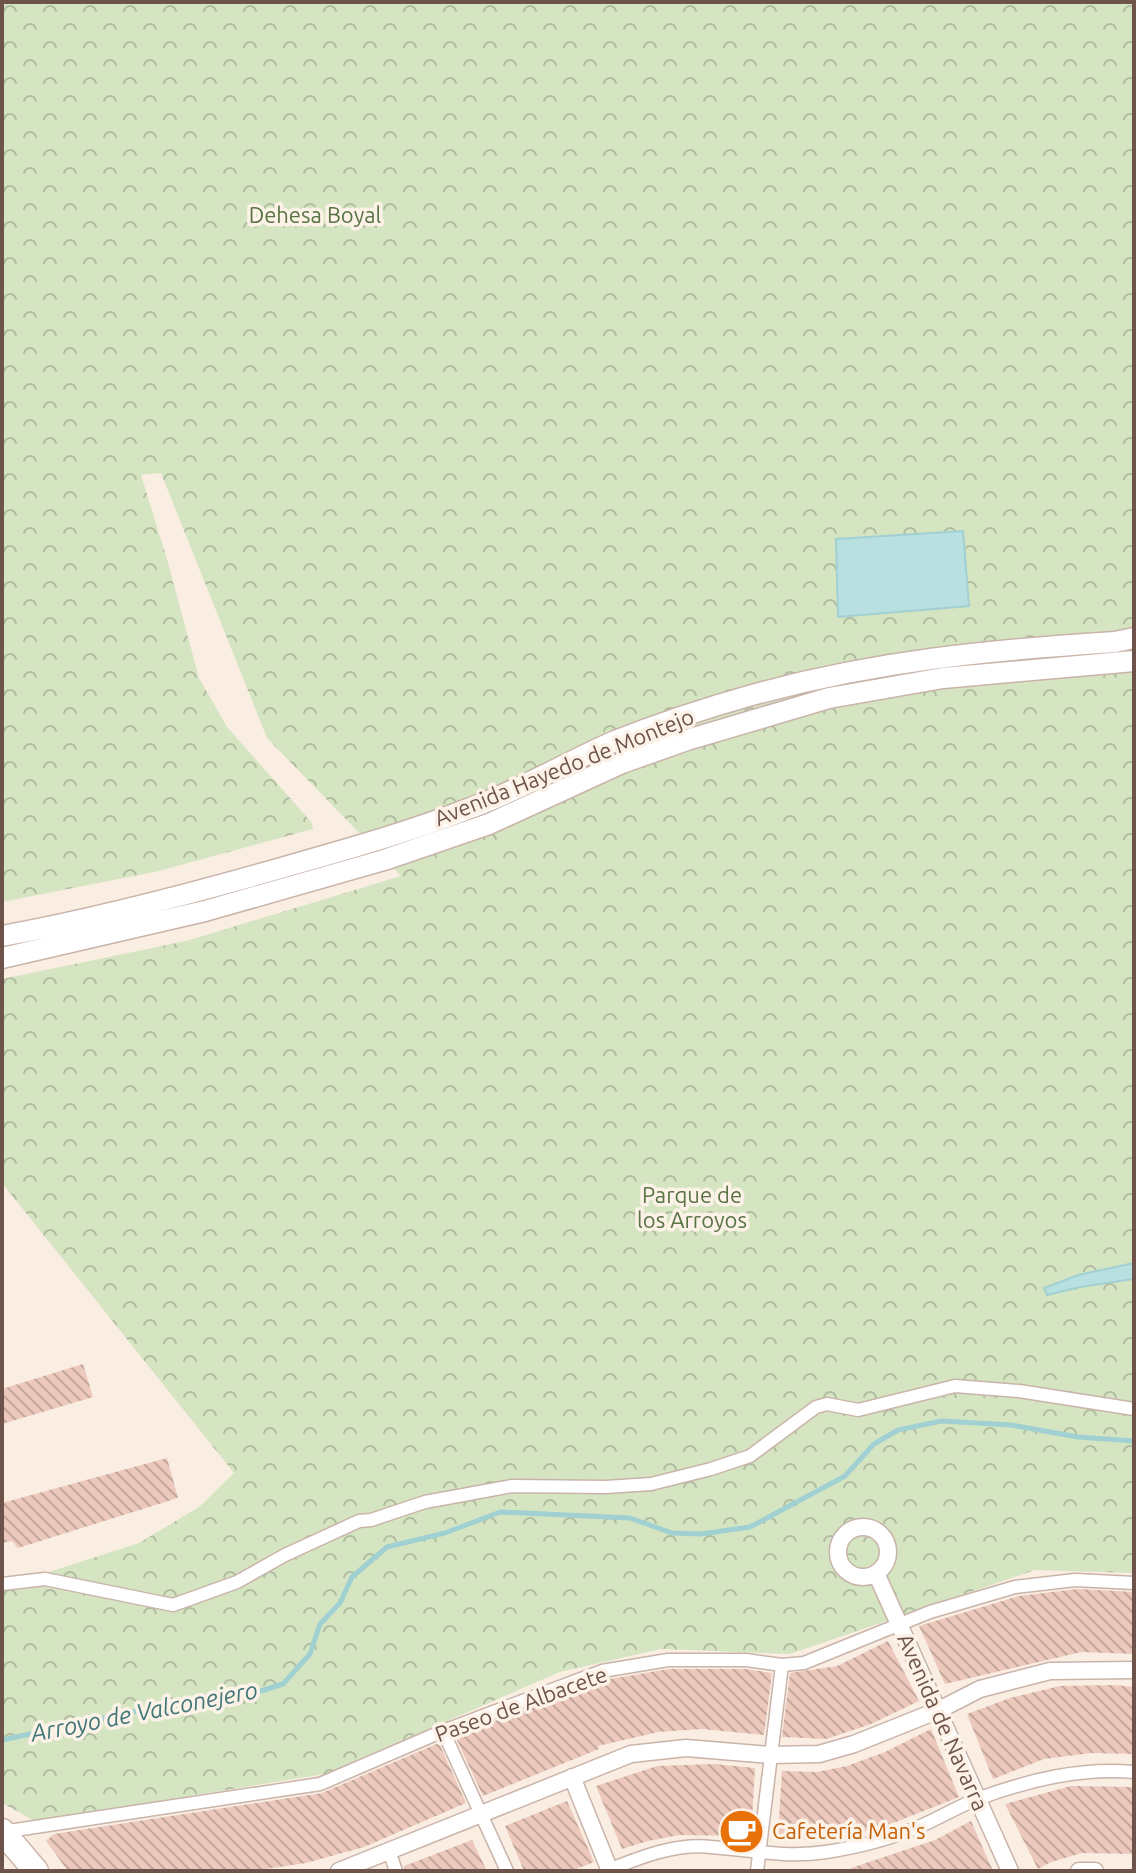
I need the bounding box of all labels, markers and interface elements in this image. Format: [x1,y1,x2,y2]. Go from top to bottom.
park label: Dehesa Boyal [249,202,382,227]
street label: Avenida Hayedo de Montejo [430,703,697,830]
park label: Parque de los Arroyos [637,1182,747,1232]
street label: Avenida de Navarra [893,1629,994,1814]
street label: Paseo de Albacete [431,1661,610,1746]
water label: Arroyo de Valconejero [27,1676,260,1747]
cafe icon: Cafetería Man's [717,1807,765,1855]
place label: Cafetería Man's [772,1818,926,1843]

